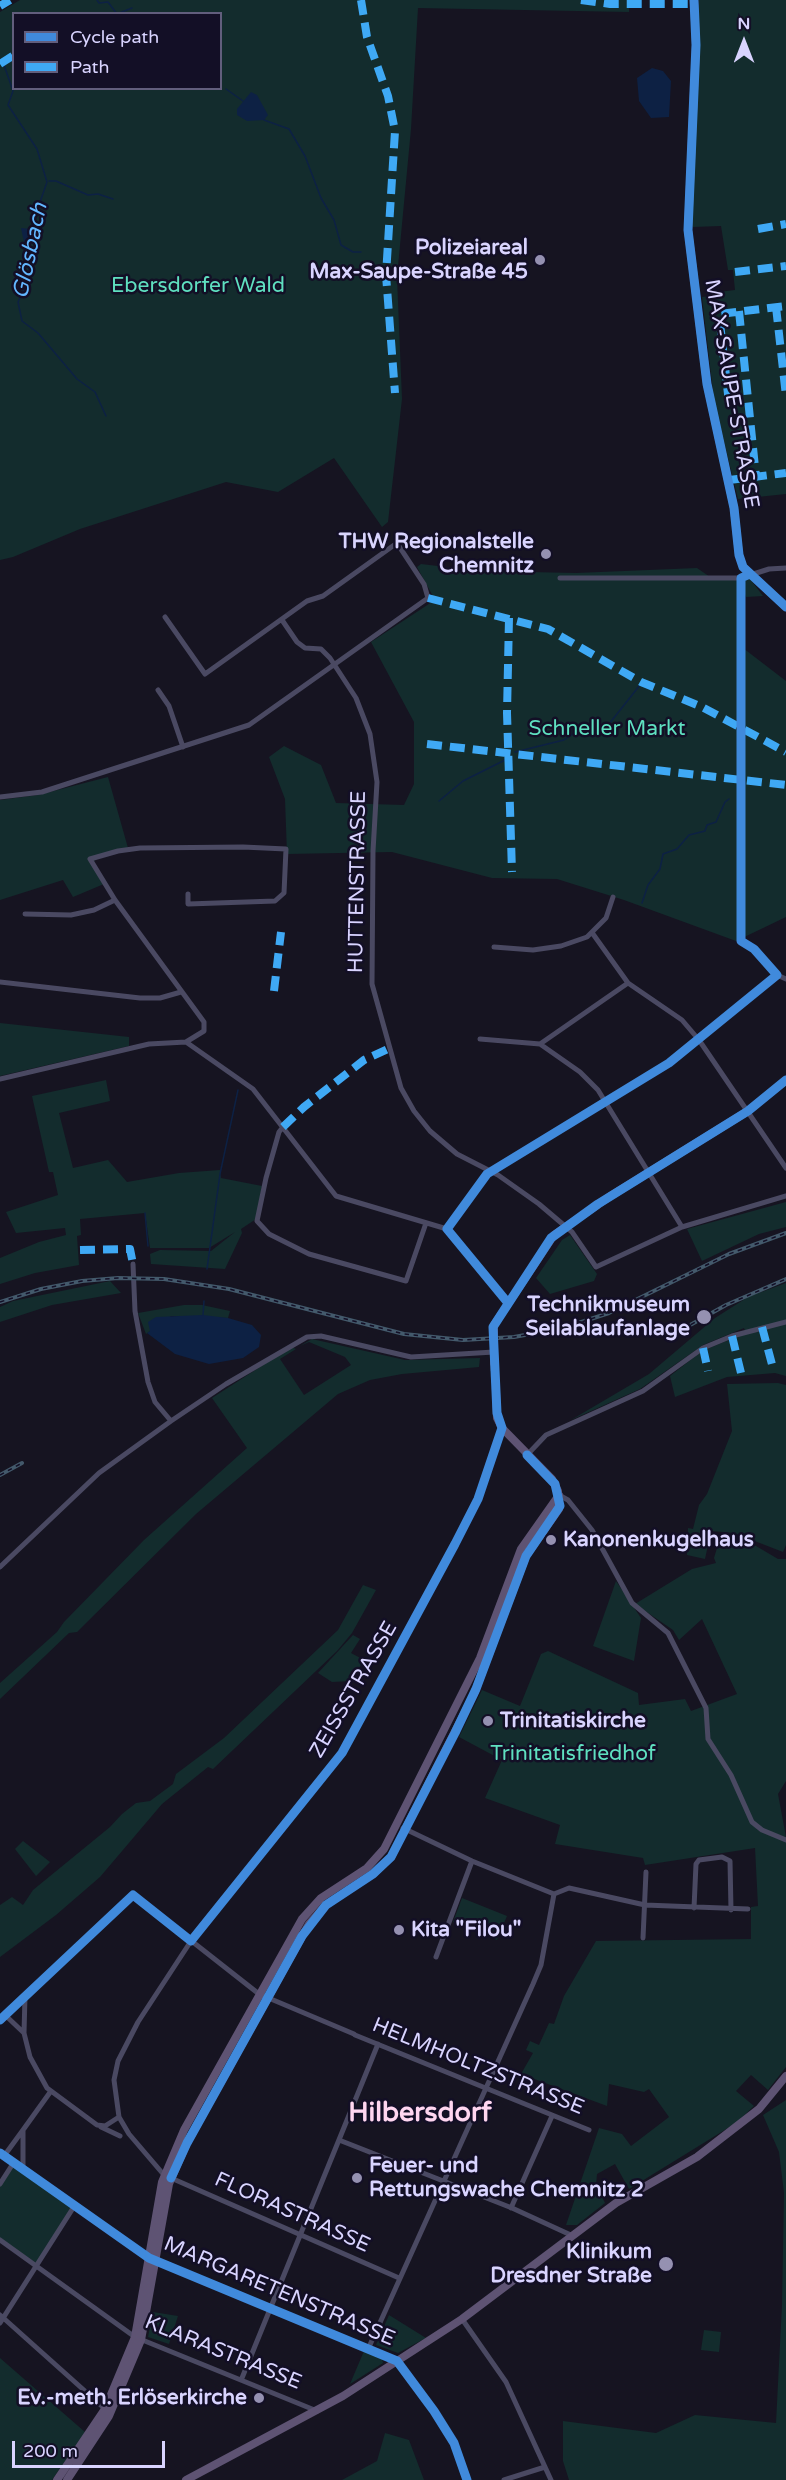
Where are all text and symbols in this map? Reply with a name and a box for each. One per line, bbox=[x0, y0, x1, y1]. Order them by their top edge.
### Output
legend bbox=[12, 12, 222, 90]
north arrow bbox=[714, 12, 774, 72]
text: N bbox=[738, 14, 750, 34]
text: Cycle path bbox=[70, 26, 159, 48]
text: Path bbox=[70, 56, 109, 78]
water label: Glösbach bbox=[8, 201, 54, 301]
place label: Polizeiareal Max-Saupe-Straße 45 bbox=[309, 235, 528, 285]
marker: Polizeiareal Max-Saupe-Straße 45 bbox=[533, 253, 547, 267]
park label: Ebersdorfer Wald bbox=[111, 273, 285, 299]
street label: MAX-SAUPE-STRASSE bbox=[698, 277, 764, 511]
place label: THW Regionalstelle Chemnitz bbox=[339, 529, 534, 579]
marker: THW Regionalstelle Chemnitz bbox=[539, 547, 553, 561]
park label: Schneller Markt bbox=[528, 716, 686, 742]
street label: HUTTENSTRASSE bbox=[344, 791, 372, 973]
place label: Technikmuseum Seilablaufanlage bbox=[525, 1292, 690, 1342]
marker: Technikmuseum Seilablaufanlage bbox=[695, 1308, 713, 1326]
place label: Kanonenkugelhaus bbox=[563, 1527, 754, 1553]
marker: Kanonenkugelhaus bbox=[544, 1533, 558, 1547]
street label: ZEISSSTRASSE bbox=[305, 1617, 403, 1763]
place label: Trinitatiskirche bbox=[500, 1708, 646, 1734]
marker: Trinitatiskirche bbox=[481, 1714, 495, 1728]
park label: Trinitatisfriedhof bbox=[490, 1741, 656, 1767]
place label: Kita "Filou" bbox=[411, 1917, 521, 1943]
marker: Kita "Filou" bbox=[392, 1923, 406, 1937]
street label: HELMHOLTZSTRASSE bbox=[368, 2013, 588, 2121]
district label: Hilbersdorf bbox=[348, 2098, 492, 2130]
place label: Feuer- und Rettungswache Chemnitz 2 bbox=[369, 2153, 644, 2203]
street label: FLORASTRASSE bbox=[210, 2167, 374, 2259]
marker: Feuer- und Rettungswache Chemnitz 2 bbox=[350, 2171, 364, 2185]
street label: MARGARETENSTRASSE bbox=[160, 2232, 398, 2352]
place label: Klinikum Dresdner Straße bbox=[490, 2239, 652, 2289]
marker: Klinikum Dresdner Straße bbox=[657, 2255, 675, 2273]
street label: KLARASTRASSE bbox=[141, 2310, 305, 2396]
place label: Ev.-meth. Erlöserkirche bbox=[17, 2385, 247, 2411]
marker: Ev.-meth. Erlöserkirche bbox=[252, 2391, 266, 2405]
scale bar bbox=[15, 2429, 168, 2467]
text: 200 m bbox=[23, 2440, 78, 2462]

